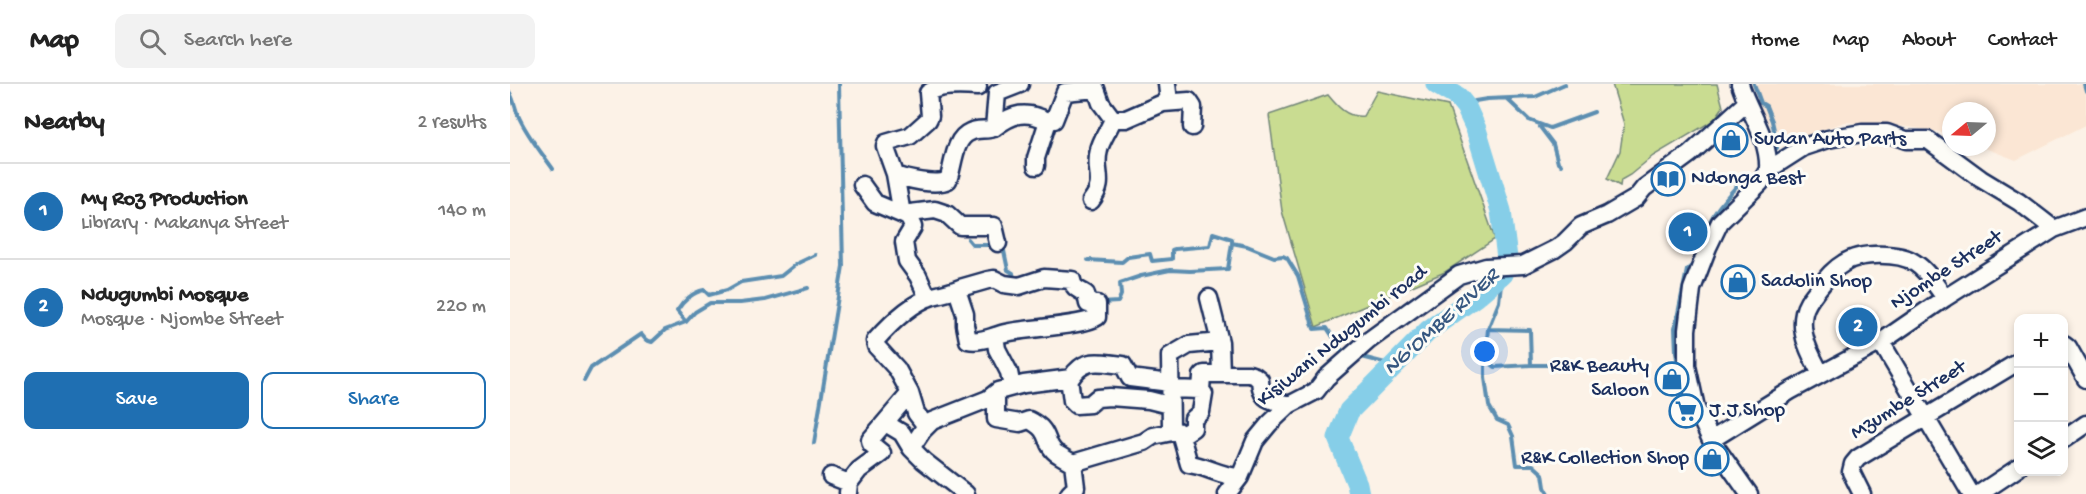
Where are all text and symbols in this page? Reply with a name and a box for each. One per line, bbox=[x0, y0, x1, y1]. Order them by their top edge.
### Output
search box bbox=[115, 14, 535, 68]
text: Map bbox=[30, 25, 79, 58]
icon: search bbox=[136, 25, 169, 58]
text: Search here bbox=[184, 28, 292, 54]
text: Home bbox=[1751, 29, 1799, 54]
text: Map bbox=[1832, 29, 1869, 54]
text: About bbox=[1902, 29, 1955, 54]
text: Contact bbox=[1988, 29, 2056, 54]
north arrow bbox=[1942, 102, 1996, 156]
text: Nearby bbox=[24, 108, 105, 139]
text: 2 results bbox=[417, 112, 486, 135]
shop icon: Sudan Auto Parts bbox=[1713, 122, 1749, 158]
place label: Sudan Auto Parts bbox=[1754, 128, 1907, 153]
library icon: Ndonga Best bbox=[1650, 161, 1686, 197]
place label: Ndonga Best bbox=[1691, 167, 1807, 192]
text: My Roz Production bbox=[81, 187, 248, 213]
text: 1 bbox=[39, 200, 48, 223]
text: 140 m bbox=[438, 200, 486, 223]
pin: 1 bbox=[1668, 210, 1708, 254]
text: Library · Makanya Street bbox=[81, 213, 288, 236]
street label: Njombe Street bbox=[1886, 224, 2010, 316]
street label: Kisiwani Ndugumbi road bbox=[1253, 260, 1434, 413]
water label: NG'OMBE RIVER bbox=[1379, 263, 1507, 382]
shop icon: Sadolin Shop bbox=[1720, 264, 1756, 300]
place label: Sadolin Shop bbox=[1761, 270, 1873, 295]
text: Ndugumbi Mosque bbox=[81, 283, 248, 309]
text: 2 bbox=[39, 296, 48, 319]
text: 220 m bbox=[436, 296, 486, 319]
pin: 2 bbox=[1838, 304, 1878, 350]
text: Mosque · Njombe Street bbox=[81, 309, 282, 332]
map controls bbox=[2014, 314, 2068, 476]
button: + bbox=[2014, 314, 2068, 368]
your location bbox=[1470, 337, 1499, 366]
street label: Mzumbe Street bbox=[1847, 354, 1973, 446]
place label: R&K Beauty Saloon bbox=[1550, 355, 1649, 404]
shop icon: R&K Beauty Saloon bbox=[1654, 361, 1690, 397]
button: − bbox=[2014, 368, 2068, 422]
button: Save bbox=[24, 372, 249, 429]
button: Share bbox=[261, 372, 486, 429]
supermarket icon: J.J Shop bbox=[1668, 393, 1704, 429]
place label: J.J Shop bbox=[1709, 399, 1786, 424]
button: layers bbox=[2014, 422, 2068, 476]
shop icon: R&K Collection Shop bbox=[1694, 441, 1730, 477]
place label: R&K Collection Shop bbox=[1521, 447, 1690, 472]

